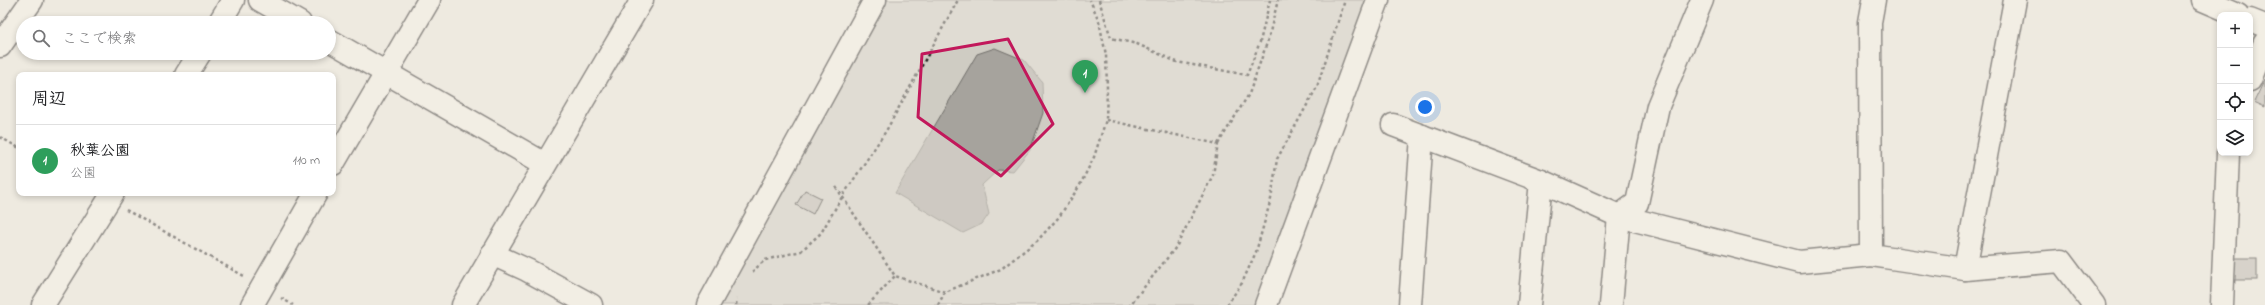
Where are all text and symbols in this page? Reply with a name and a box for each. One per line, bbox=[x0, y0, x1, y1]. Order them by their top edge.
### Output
map controls bbox=[2217, 12, 2253, 156]
button: + bbox=[2217, 12, 2253, 48]
search box bbox=[16, 16, 336, 60]
icon: search bbox=[30, 27, 52, 49]
text: ここで検索 bbox=[62, 28, 137, 50]
button: − bbox=[2217, 48, 2253, 84]
pin: 1 bbox=[1072, 60, 1098, 93]
button: locate bbox=[2217, 84, 2253, 120]
text: 周辺 bbox=[32, 87, 66, 112]
your location bbox=[1415, 97, 1435, 117]
button: layers bbox=[2217, 120, 2253, 156]
text: 秋葉公園 bbox=[70, 140, 130, 162]
text: 1 bbox=[43, 151, 47, 170]
text: 110 m bbox=[293, 151, 320, 170]
text: 公園 bbox=[70, 164, 96, 183]

